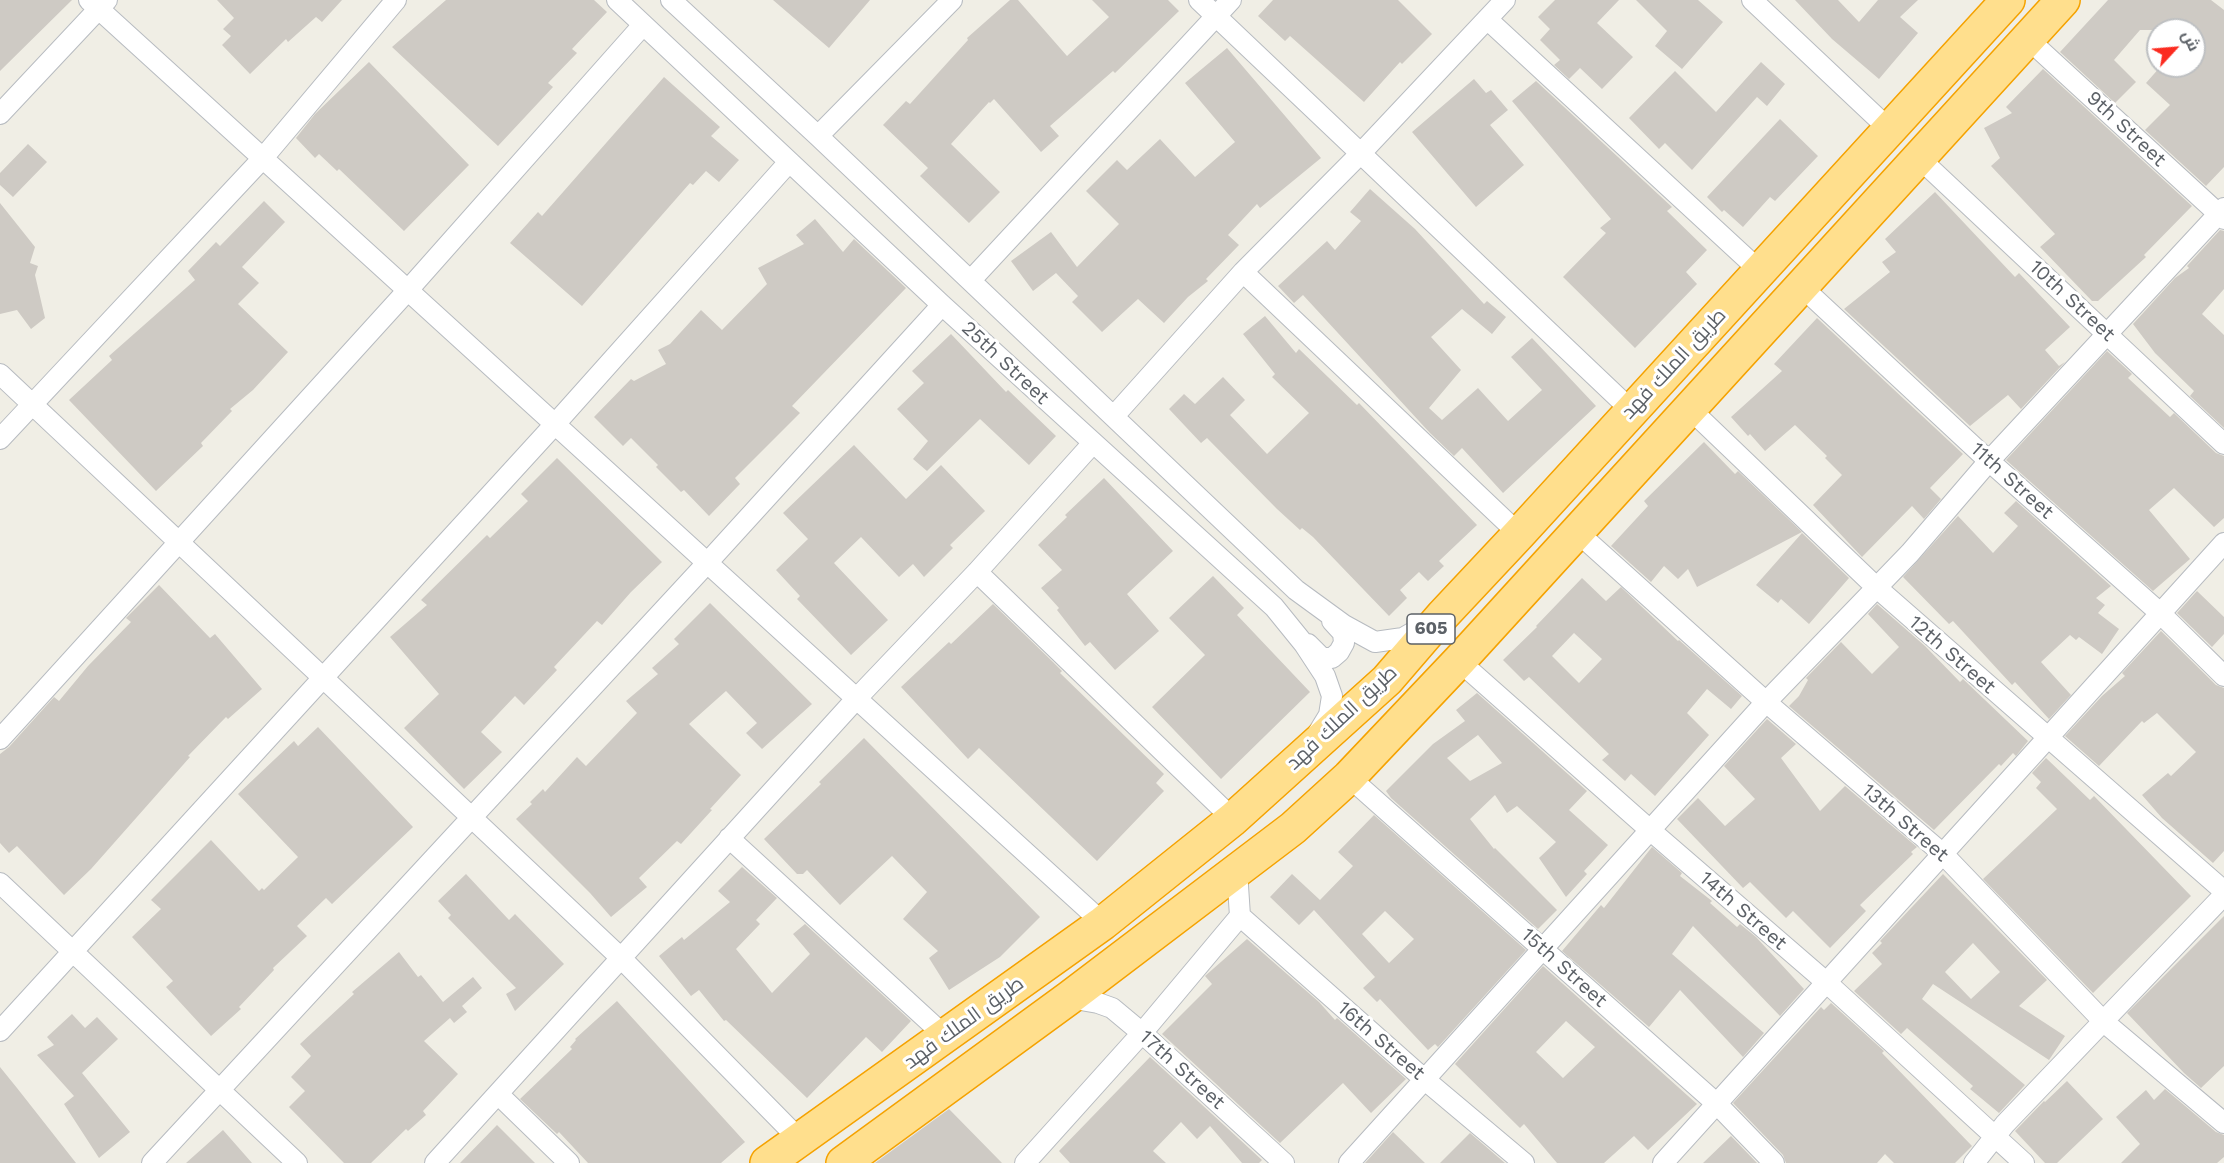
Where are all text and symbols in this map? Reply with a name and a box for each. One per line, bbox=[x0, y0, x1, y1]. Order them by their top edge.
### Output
north arrow bbox=[2146, 18, 2206, 78]
text: ش bbox=[2178, 27, 2204, 54]
street label: 9th Street bbox=[2081, 86, 2171, 172]
street label: 10th Street bbox=[2024, 255, 2120, 347]
street label: طريق الملك فهد bbox=[1617, 304, 1731, 424]
street label: 25th Street bbox=[956, 316, 1054, 410]
street label: 11th Street bbox=[1966, 437, 2058, 525]
street label: 12th Street bbox=[1904, 611, 2000, 699]
road number: 605 bbox=[1407, 614, 1455, 644]
street label: طريق الملك فهد bbox=[1282, 661, 1402, 775]
street label: 13th Street bbox=[1857, 779, 1953, 867]
street label: 14th Street bbox=[1694, 867, 1792, 955]
street label: 15th Street bbox=[1516, 923, 1612, 1013]
street label: طريق الملك فهد bbox=[899, 971, 1029, 1075]
street label: 16th Street bbox=[1332, 997, 1430, 1085]
street label: 17th Street bbox=[1134, 1025, 1230, 1115]

